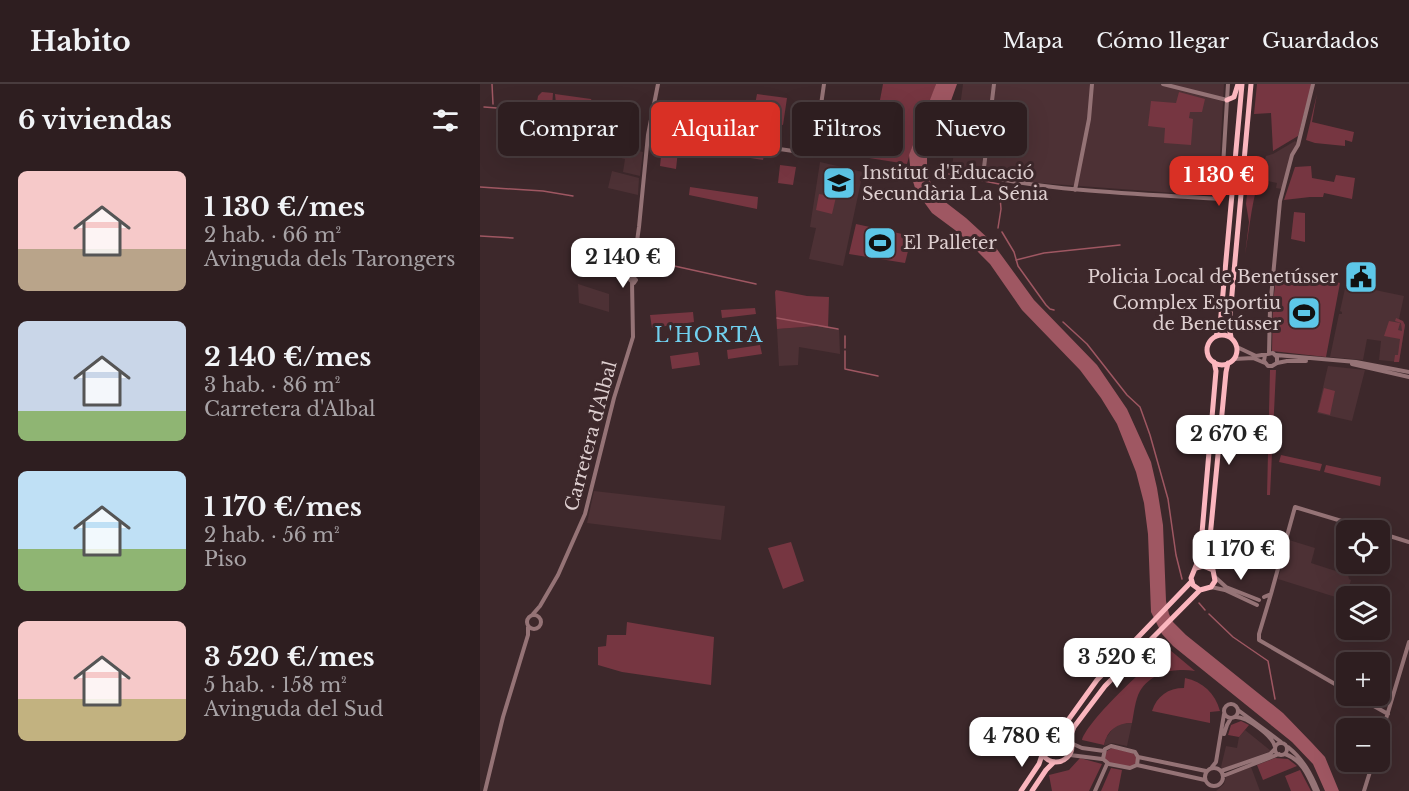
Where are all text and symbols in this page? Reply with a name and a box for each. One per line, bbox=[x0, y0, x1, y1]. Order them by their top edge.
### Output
text: Habito bbox=[30, 24, 131, 59]
text: Mapa bbox=[1003, 28, 1063, 54]
text: Cómo llegar bbox=[1096, 28, 1229, 54]
text: Guardados bbox=[1262, 28, 1379, 54]
chip: Comprar bbox=[498, 102, 639, 156]
chip: Alquilar bbox=[651, 102, 780, 156]
chip: Filtros bbox=[792, 102, 903, 156]
chip: Nuevo bbox=[915, 102, 1027, 156]
text: 6 viviendas bbox=[18, 104, 172, 136]
icon: filters bbox=[429, 104, 462, 137]
pin: 1 130 € bbox=[1164, 156, 1274, 207]
place label: Institut d'Educació Secundària La Sénia bbox=[862, 162, 1048, 205]
text: 1 130 € bbox=[1183, 163, 1255, 187]
school or university icon: Institut d'Educació Secundària La Sénia bbox=[821, 165, 857, 201]
text: 1 130 €/mes bbox=[204, 191, 365, 223]
icon: home bbox=[66, 195, 138, 267]
text: 2 hab. · 66 m² bbox=[204, 223, 341, 247]
sports icon: El Palleter bbox=[862, 225, 898, 261]
place label: El Palleter bbox=[903, 232, 997, 254]
pin: 2 140 € bbox=[568, 238, 678, 289]
text: 2 140 € bbox=[585, 245, 661, 269]
text: Avinguda dels Tarongers bbox=[204, 247, 455, 271]
public building icon: Policia Local de Benetússer bbox=[1343, 259, 1379, 295]
place label: Policia Local de Benetússer bbox=[1088, 266, 1338, 288]
place label: Complex Esportiu de Benetússer bbox=[1112, 292, 1281, 335]
sports icon: Complex Esportiu de Benetússer bbox=[1286, 295, 1322, 331]
district label: L'HORTA bbox=[654, 323, 764, 347]
text: 2 140 €/mes bbox=[204, 341, 371, 373]
icon: home bbox=[66, 345, 138, 417]
street label: Carretera d'Albal bbox=[560, 358, 622, 513]
text: 3 hab. · 86 m² bbox=[204, 373, 340, 397]
text: Carretera d'Albal bbox=[204, 397, 376, 421]
pin: 2 670 € bbox=[1174, 415, 1284, 466]
text: 2 670 € bbox=[1190, 422, 1268, 446]
text: 1 170 €/mes bbox=[204, 491, 362, 523]
icon: home bbox=[66, 495, 138, 567]
map controls bbox=[1336, 520, 1390, 772]
button: locate bbox=[1336, 520, 1390, 574]
text: 2 hab. · 56 m² bbox=[204, 523, 340, 547]
pin: 1 170 € bbox=[1186, 530, 1296, 581]
text: 1 170 € bbox=[1207, 537, 1275, 561]
text: Piso bbox=[204, 547, 247, 571]
button: layers bbox=[1336, 586, 1390, 640]
pin: 3 520 € bbox=[1062, 638, 1172, 689]
text: 3 520 €/mes bbox=[204, 641, 375, 673]
icon: home bbox=[66, 645, 138, 717]
text: 3 520 € bbox=[1078, 645, 1156, 669]
button: + bbox=[1336, 652, 1390, 706]
text: 5 hab. · 158 m² bbox=[204, 673, 347, 697]
text: Avinguda del Sud bbox=[204, 697, 384, 721]
pin: 4 780 € bbox=[967, 717, 1077, 768]
button: − bbox=[1336, 718, 1390, 772]
text: 4 780 € bbox=[983, 724, 1061, 748]

